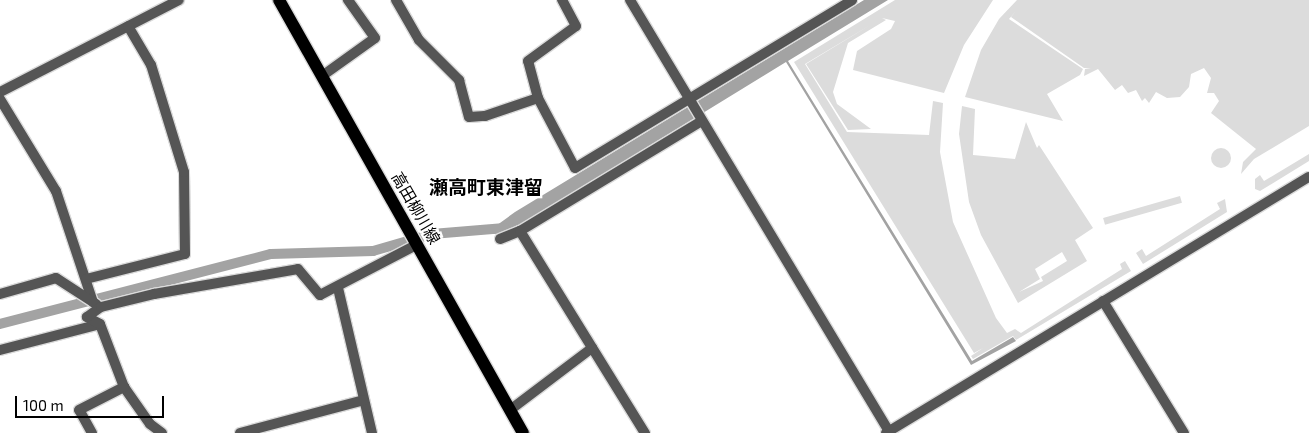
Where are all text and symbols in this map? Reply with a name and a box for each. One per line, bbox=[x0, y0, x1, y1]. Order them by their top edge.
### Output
street label: 高田柳川線 bbox=[388, 169, 444, 247]
district label: 瀬高町東津留 bbox=[429, 176, 543, 198]
scale bar bbox=[18, 386, 166, 418]
text: 100 m bbox=[23, 396, 64, 414]

